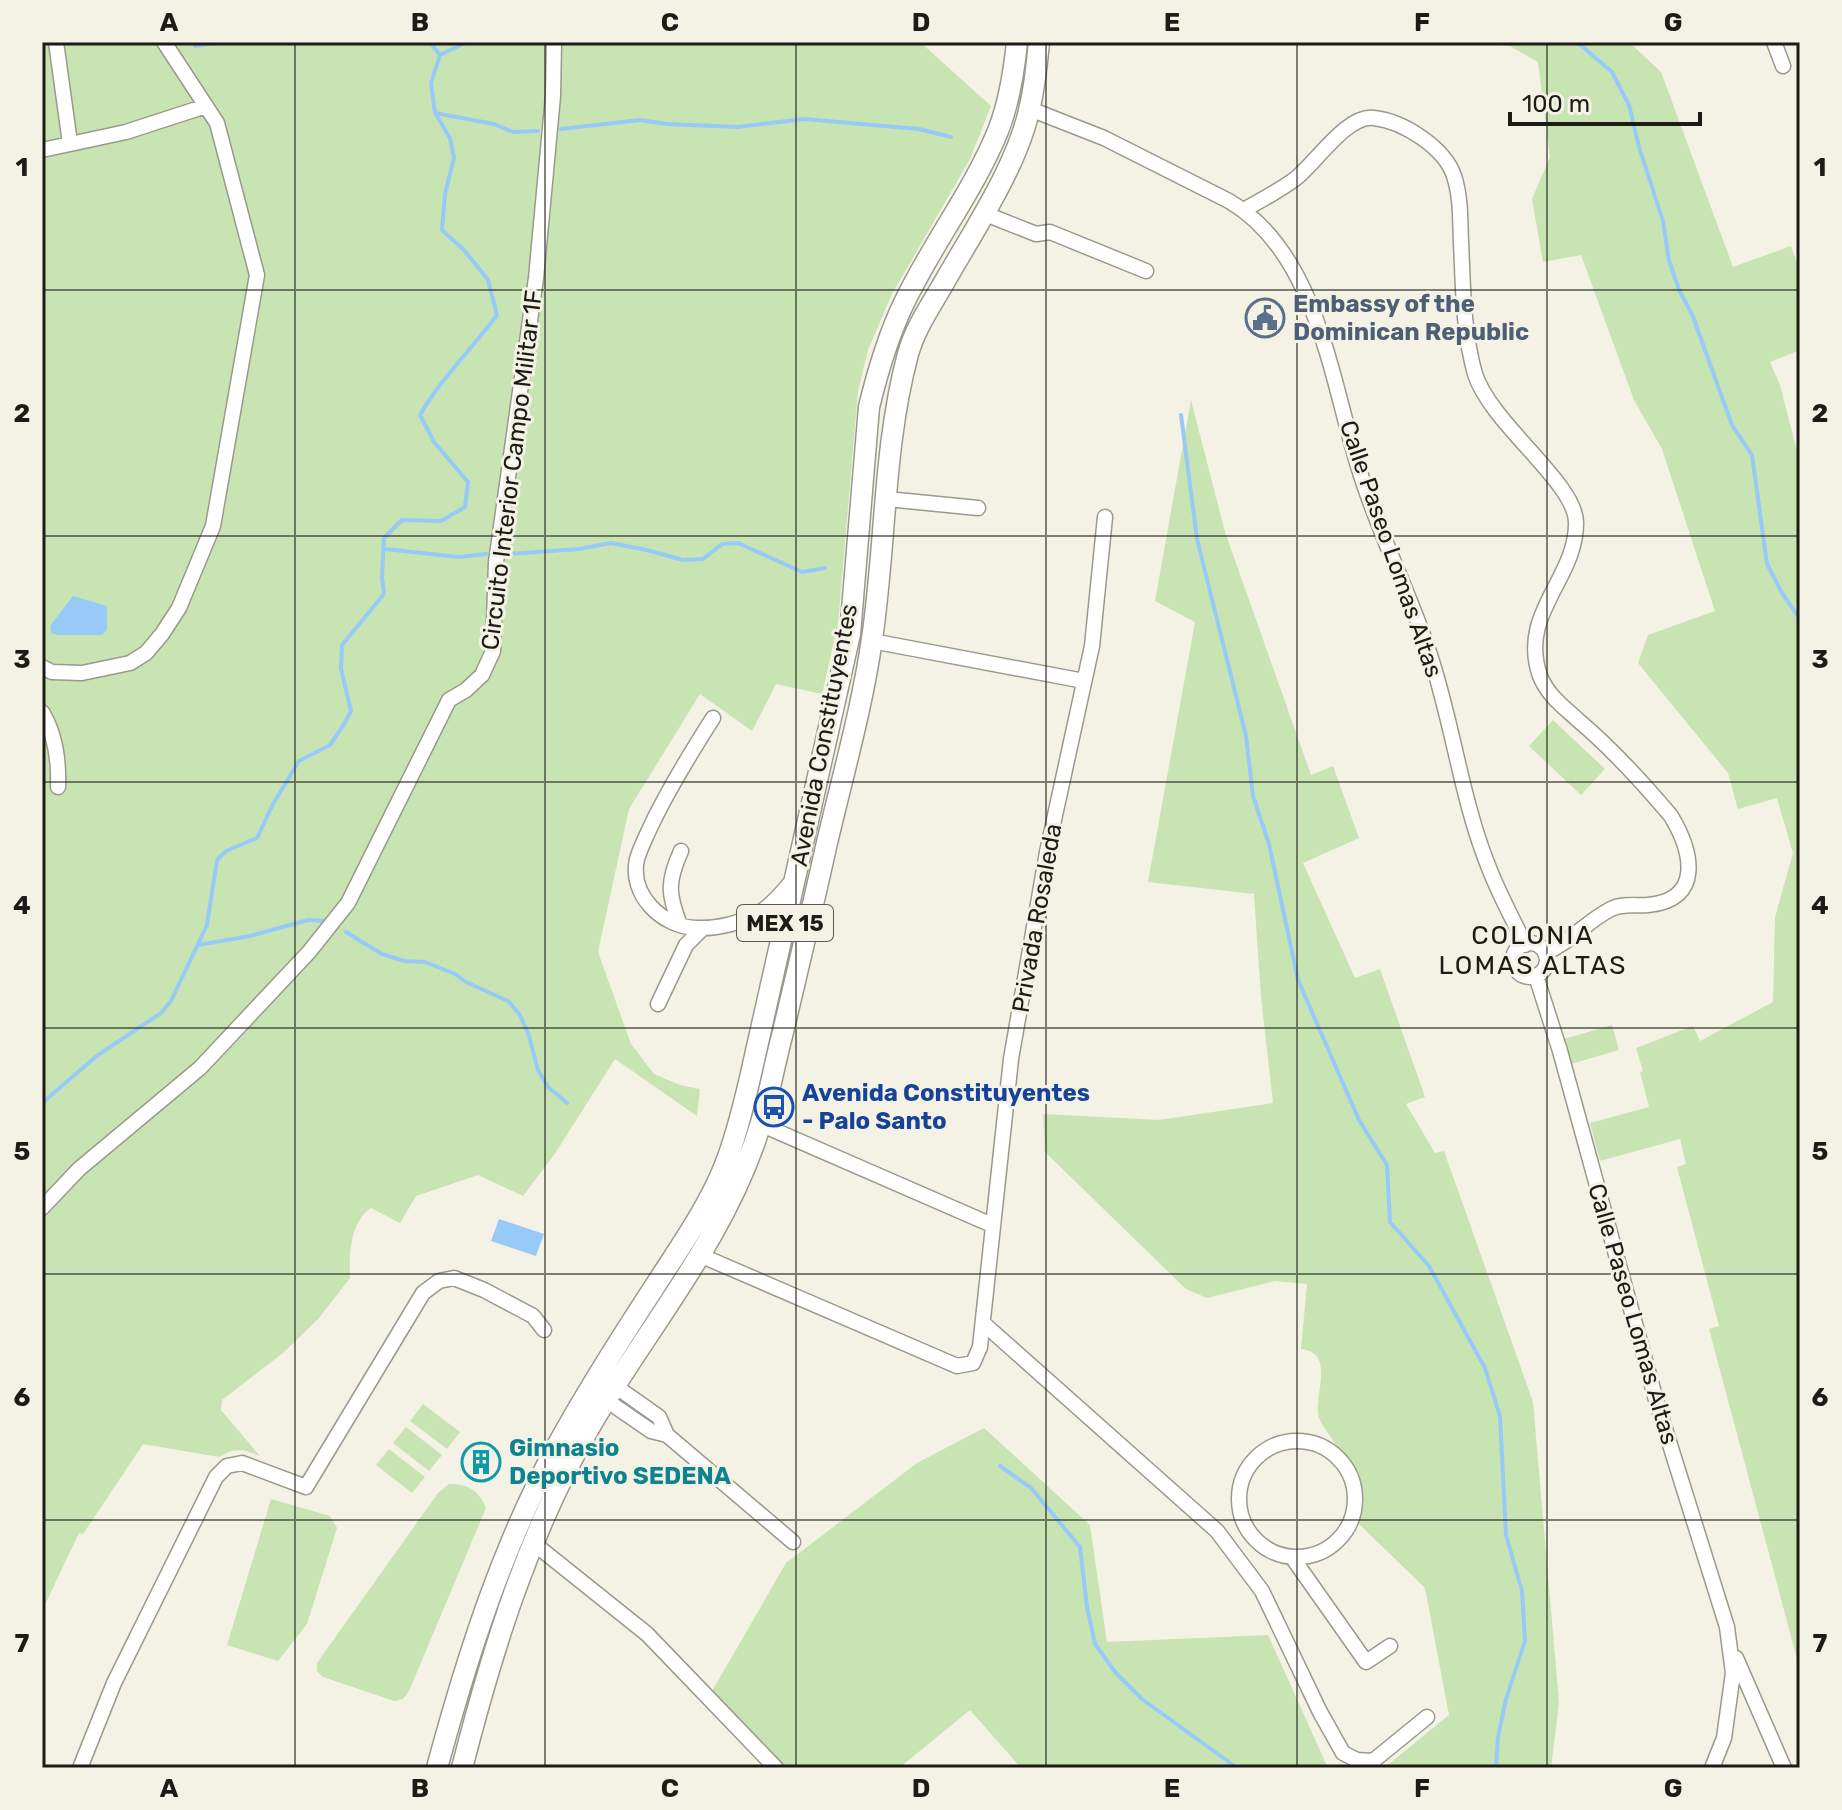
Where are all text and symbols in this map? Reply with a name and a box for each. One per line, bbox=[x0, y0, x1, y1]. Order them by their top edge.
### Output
text: A bbox=[160, 7, 179, 38]
text: B bbox=[411, 7, 429, 38]
text: C bbox=[661, 7, 679, 38]
text: D bbox=[912, 7, 930, 38]
text: E bbox=[1164, 7, 1180, 38]
text: F bbox=[1414, 7, 1430, 38]
text: G bbox=[1664, 7, 1682, 38]
scale bar bbox=[1510, 76, 1700, 126]
text: 100 m bbox=[1522, 90, 1590, 118]
text: 1 bbox=[16, 152, 28, 183]
text: 1 bbox=[1814, 152, 1826, 183]
street label: Circuito Interior Campo Militar 1F bbox=[476, 288, 548, 652]
place label: Embassy of the Dominican Republic bbox=[1293, 290, 1529, 346]
public building icon: Embassy of the Dominican Republic bbox=[1244, 297, 1286, 339]
text: 2 bbox=[14, 398, 30, 429]
text: 2 bbox=[1812, 398, 1828, 429]
street label: Calle Paseo Lomas Altas bbox=[1334, 417, 1448, 681]
street label: Avenida Constituyentes bbox=[785, 601, 863, 869]
text: 3 bbox=[13, 644, 31, 675]
text: 3 bbox=[1811, 644, 1829, 675]
street label: Privada Rosaleda bbox=[1007, 821, 1067, 1015]
text: 4 bbox=[13, 890, 31, 921]
text: 4 bbox=[1811, 890, 1829, 921]
road number: MEX 15 bbox=[737, 905, 833, 941]
district label: COLONIA LOMAS ALTAS bbox=[1438, 920, 1628, 981]
place label: Avenida Constituyentes - Palo Santo bbox=[802, 1079, 1090, 1135]
bus stop icon: Avenida Constituyentes - Palo Santo bbox=[753, 1086, 795, 1128]
text: 5 bbox=[14, 1136, 30, 1167]
text: 5 bbox=[1812, 1136, 1828, 1167]
street label: Calle Paseo Lomas Altas bbox=[1582, 1180, 1684, 1448]
text: 6 bbox=[14, 1382, 31, 1413]
text: 6 bbox=[1812, 1382, 1829, 1413]
place label: Gimnasio Deportivo SEDENA bbox=[509, 1434, 731, 1490]
building icon: Gimnasio Deportivo SEDENA bbox=[460, 1441, 502, 1483]
text: 7 bbox=[15, 1628, 30, 1659]
text: 7 bbox=[1813, 1628, 1828, 1659]
text: A bbox=[160, 1773, 179, 1804]
text: B bbox=[411, 1773, 429, 1804]
text: C bbox=[661, 1773, 679, 1804]
text: D bbox=[912, 1773, 930, 1804]
text: E bbox=[1164, 1773, 1180, 1804]
text: F bbox=[1414, 1773, 1430, 1804]
text: G bbox=[1664, 1773, 1682, 1804]

